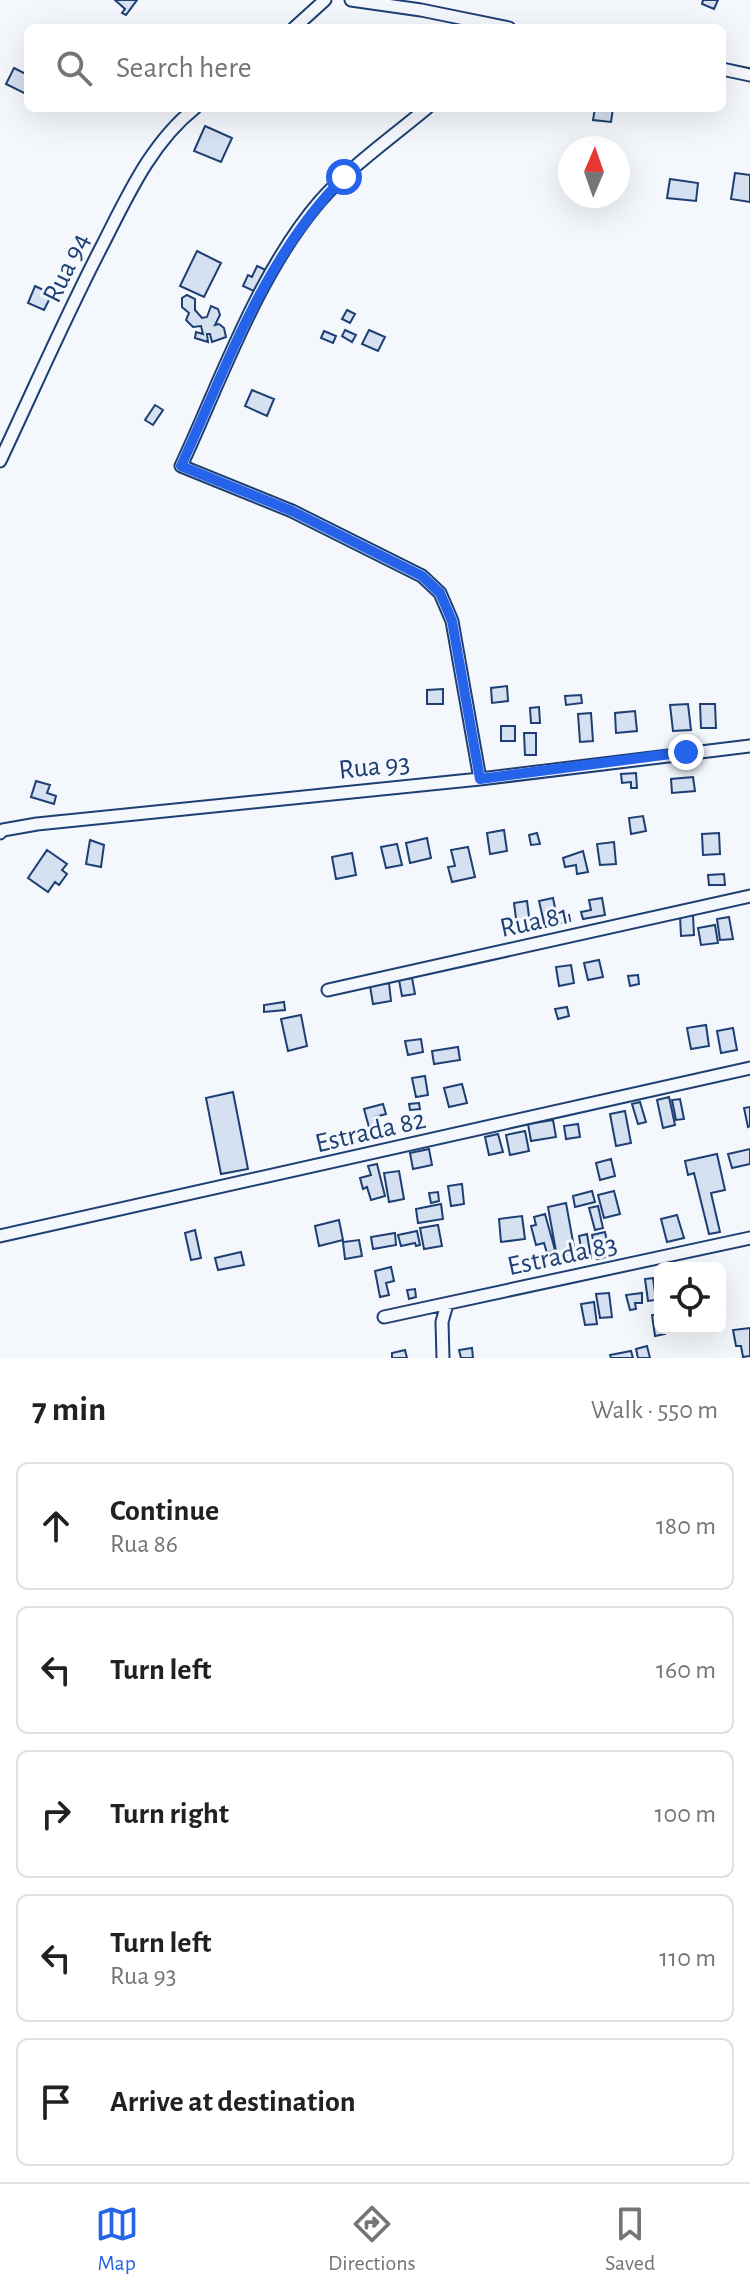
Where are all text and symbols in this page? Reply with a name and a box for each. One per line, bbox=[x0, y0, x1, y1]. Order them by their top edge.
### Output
search box bbox=[24, 24, 726, 112]
icon: search bbox=[52, 46, 96, 90]
text: Search here bbox=[116, 53, 252, 83]
north arrow bbox=[558, 136, 630, 208]
route start bbox=[326, 159, 362, 195]
street label: Rua 94 bbox=[38, 229, 95, 307]
route end bbox=[668, 734, 704, 770]
street label: Rua 93 bbox=[337, 749, 411, 785]
street label: Rua 81 bbox=[497, 901, 571, 943]
street label: Estrada 82 bbox=[312, 1106, 428, 1158]
street label: Estrada 83 bbox=[505, 1231, 620, 1281]
map controls bbox=[654, 1262, 726, 1334]
button: locate bbox=[654, 1262, 726, 1334]
text: 7 min bbox=[32, 1393, 106, 1427]
text: Walk · 550 m bbox=[591, 1397, 718, 1423]
text: Continue bbox=[110, 1496, 219, 1526]
icon: ahead bbox=[34, 1504, 78, 1548]
text: 180 m bbox=[656, 1513, 716, 1539]
text: Rua 86 bbox=[110, 1531, 178, 1557]
icon: left bbox=[34, 1648, 78, 1692]
text: Turn left bbox=[110, 1655, 211, 1685]
text: 160 m bbox=[656, 1657, 716, 1683]
icon: right bbox=[34, 1792, 78, 1836]
text: Turn right bbox=[110, 1799, 229, 1829]
text: 100 m bbox=[655, 1801, 716, 1827]
text: Turn left bbox=[110, 1928, 211, 1958]
icon: left bbox=[34, 1936, 78, 1980]
text: 110 m bbox=[659, 1945, 716, 1971]
text: Rua 93 bbox=[110, 1963, 176, 1989]
icon: arrive bbox=[34, 2080, 78, 2124]
text: Arrive at destination bbox=[110, 2087, 356, 2117]
tab: Map bbox=[95, 2202, 139, 2276]
tab: Directions bbox=[328, 2202, 416, 2276]
tab: Saved bbox=[605, 2202, 655, 2276]

